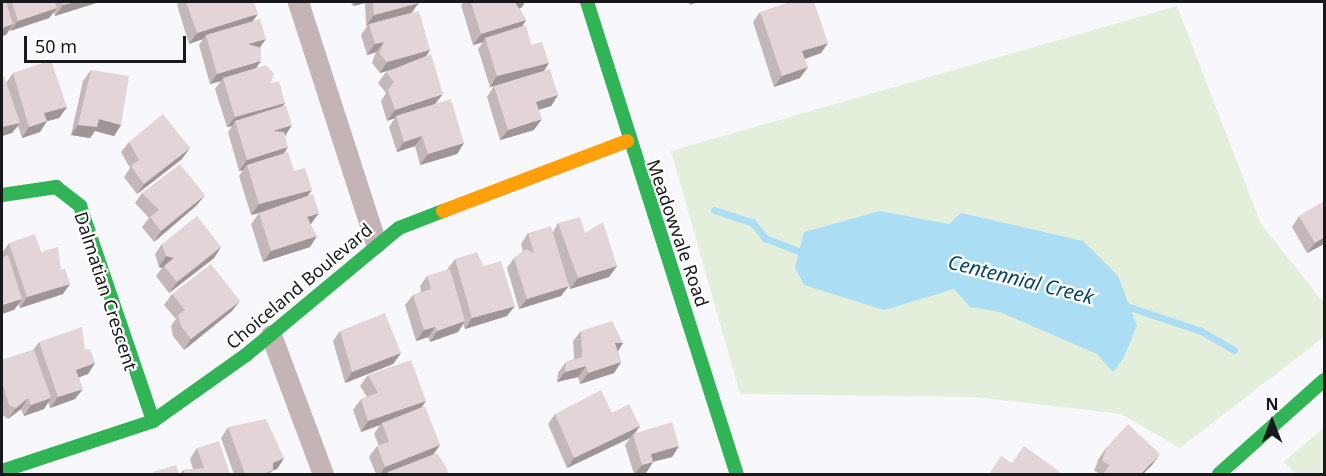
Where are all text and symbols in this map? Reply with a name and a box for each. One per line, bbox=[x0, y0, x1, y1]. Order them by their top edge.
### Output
scale bar bbox=[27, 24, 189, 62]
text: 50 m bbox=[35, 34, 77, 58]
street label: Meadowvale Road bbox=[643, 157, 713, 309]
street label: Dalmatian Crescent bbox=[70, 209, 142, 373]
street label: Choiceland Boulevard bbox=[222, 219, 376, 353]
water label: Centennial Creek bbox=[946, 249, 1096, 309]
north arrow bbox=[1242, 392, 1302, 452]
text: N bbox=[1265, 393, 1279, 415]

